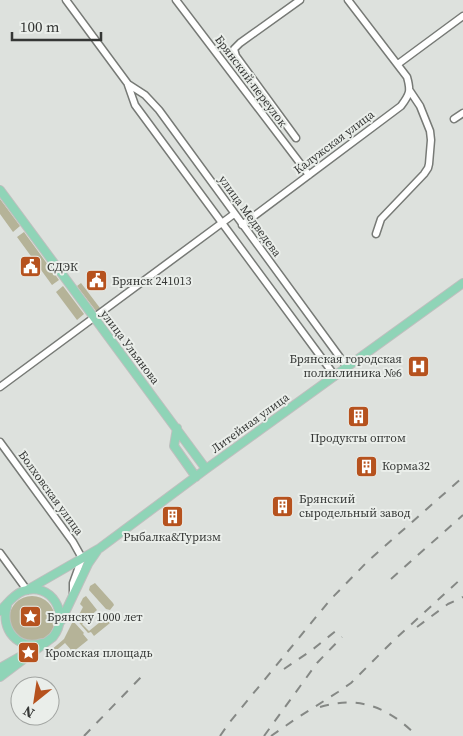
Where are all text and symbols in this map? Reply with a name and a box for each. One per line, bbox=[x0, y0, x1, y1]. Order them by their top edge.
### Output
scale bar bbox=[12, 10, 101, 42]
text: 100 m bbox=[20, 16, 60, 37]
street label: Брянский переулок bbox=[211, 32, 291, 130]
street label: Калужская улица bbox=[290, 106, 378, 178]
street label: улица Медведева bbox=[215, 172, 286, 261]
public building icon: СДЭК bbox=[19, 255, 43, 279]
place label: СДЭК bbox=[47, 259, 78, 275]
public building icon: Брянск 241013 bbox=[84, 269, 108, 293]
place label: Брянск 241013 bbox=[112, 273, 191, 289]
street label: улица Ульянова bbox=[97, 307, 164, 388]
place label: Брянская городская поликлиника №6 bbox=[289, 351, 402, 381]
hospital icon: Брянская городская поликлиника №6 bbox=[406, 354, 430, 378]
street label: Литейная улица bbox=[208, 389, 293, 457]
building icon: Продукты оптом bbox=[346, 405, 370, 429]
place label: Продукты оптом bbox=[310, 430, 406, 446]
street label: Болховская улица bbox=[15, 447, 88, 539]
building icon: Корма32 bbox=[354, 454, 378, 478]
place label: Корма32 bbox=[382, 458, 430, 474]
place label: Брянский сыродельный завод bbox=[299, 491, 411, 521]
building icon: Брянский сыродельный завод bbox=[271, 494, 295, 518]
building icon: Рыбалка&Туризм bbox=[160, 504, 184, 528]
place label: Рыбалка&Туризм bbox=[123, 529, 221, 545]
place icon: Брянску 1000 лет bbox=[19, 605, 43, 629]
place label: Брянску 1000 лет bbox=[47, 609, 143, 625]
place icon: Кромская площадь bbox=[17, 641, 41, 665]
place label: Кромская площадь bbox=[45, 645, 153, 661]
north arrow bbox=[10, 676, 60, 726]
text: N bbox=[19, 701, 38, 723]

